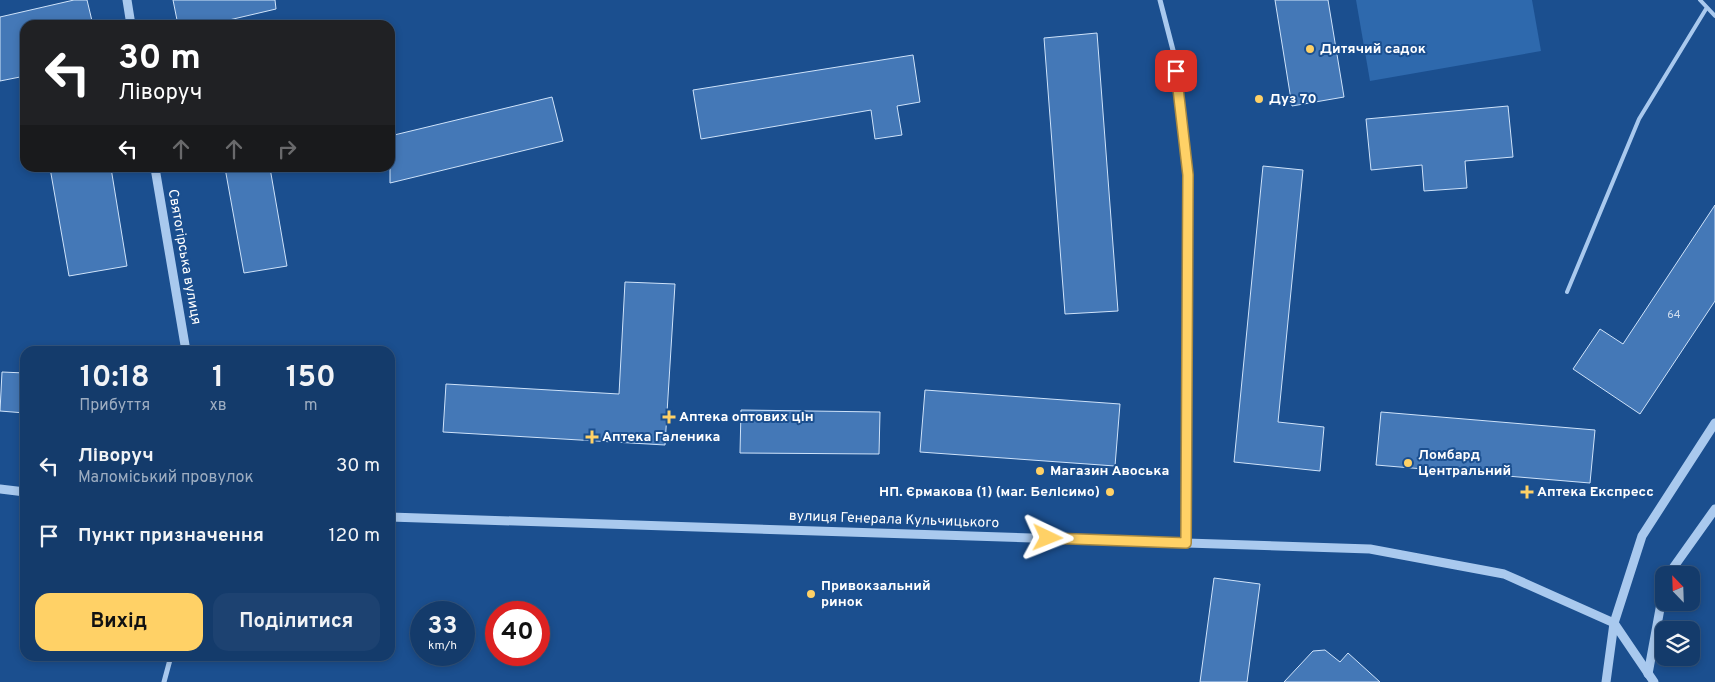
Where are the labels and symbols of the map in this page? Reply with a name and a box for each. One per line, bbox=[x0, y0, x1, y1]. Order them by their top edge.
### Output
place label: Дитячий садок bbox=[1320, 41, 1426, 58]
marker: Дитячий садок bbox=[1304, 43, 1316, 55]
pin bbox=[1155, 50, 1197, 92]
place label: Дуз 70 bbox=[1269, 91, 1317, 108]
marker: Дуз 70 bbox=[1253, 93, 1265, 105]
street label: Святогірська вулиця bbox=[164, 188, 204, 326]
house number: 64 bbox=[1667, 308, 1681, 322]
place label: Аптека оптових цін bbox=[679, 409, 814, 426]
marker: Аптека оптових цін bbox=[663, 411, 675, 423]
place label: Аптека Галеника bbox=[602, 429, 720, 446]
marker: Аптека Галеника bbox=[586, 431, 598, 443]
place label: Ломбард Центральний bbox=[1418, 447, 1511, 480]
marker: Ломбард Центральний bbox=[1402, 457, 1414, 469]
place label: Магазин Авоська bbox=[1050, 463, 1169, 480]
marker: Магазин Авоська bbox=[1034, 465, 1046, 477]
place label: НП. Єрмакова (1) (маг. Белісимо) bbox=[879, 484, 1100, 501]
place label: Аптека Експресс bbox=[1537, 484, 1654, 501]
marker: НП. Єрмакова (1) (маг. Белісимо) bbox=[1104, 486, 1116, 498]
marker: Аптека Експресс bbox=[1521, 486, 1533, 498]
street label: вулиця Генерала Кульчицького bbox=[789, 508, 1000, 532]
position arrow bbox=[1021, 511, 1073, 563]
north arrow bbox=[1655, 566, 1700, 611]
place label: Привокзальний ринок bbox=[821, 578, 931, 611]
marker: Привокзальний ринок bbox=[805, 588, 817, 600]
speed limit sign: 40 bbox=[485, 601, 550, 666]

